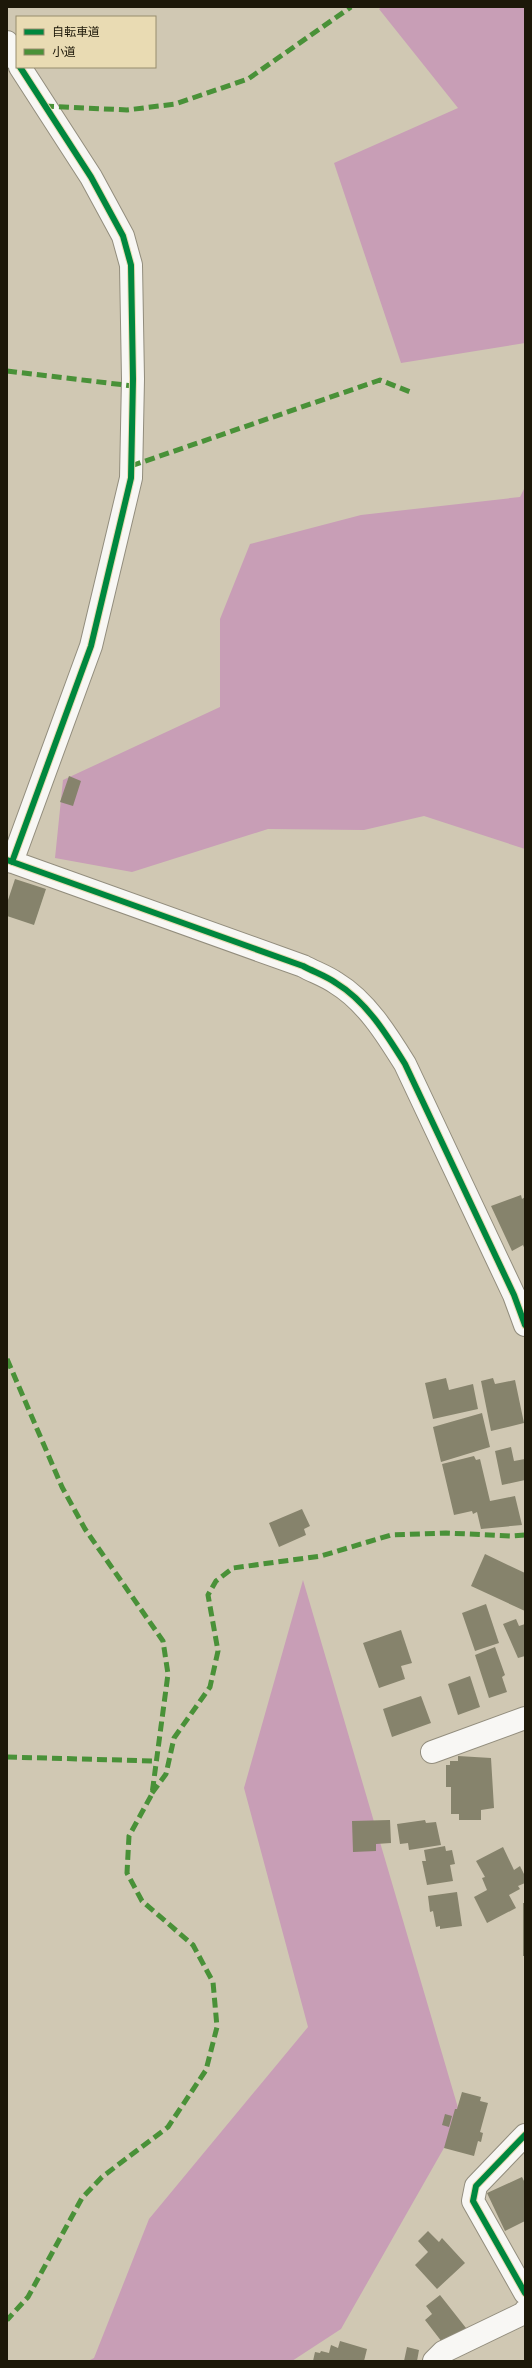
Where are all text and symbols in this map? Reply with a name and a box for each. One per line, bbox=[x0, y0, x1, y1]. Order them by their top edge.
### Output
legend bbox=[16, 16, 156, 68]
text: 自転車道 bbox=[52, 24, 100, 38]
text: 小道 bbox=[52, 44, 76, 58]

